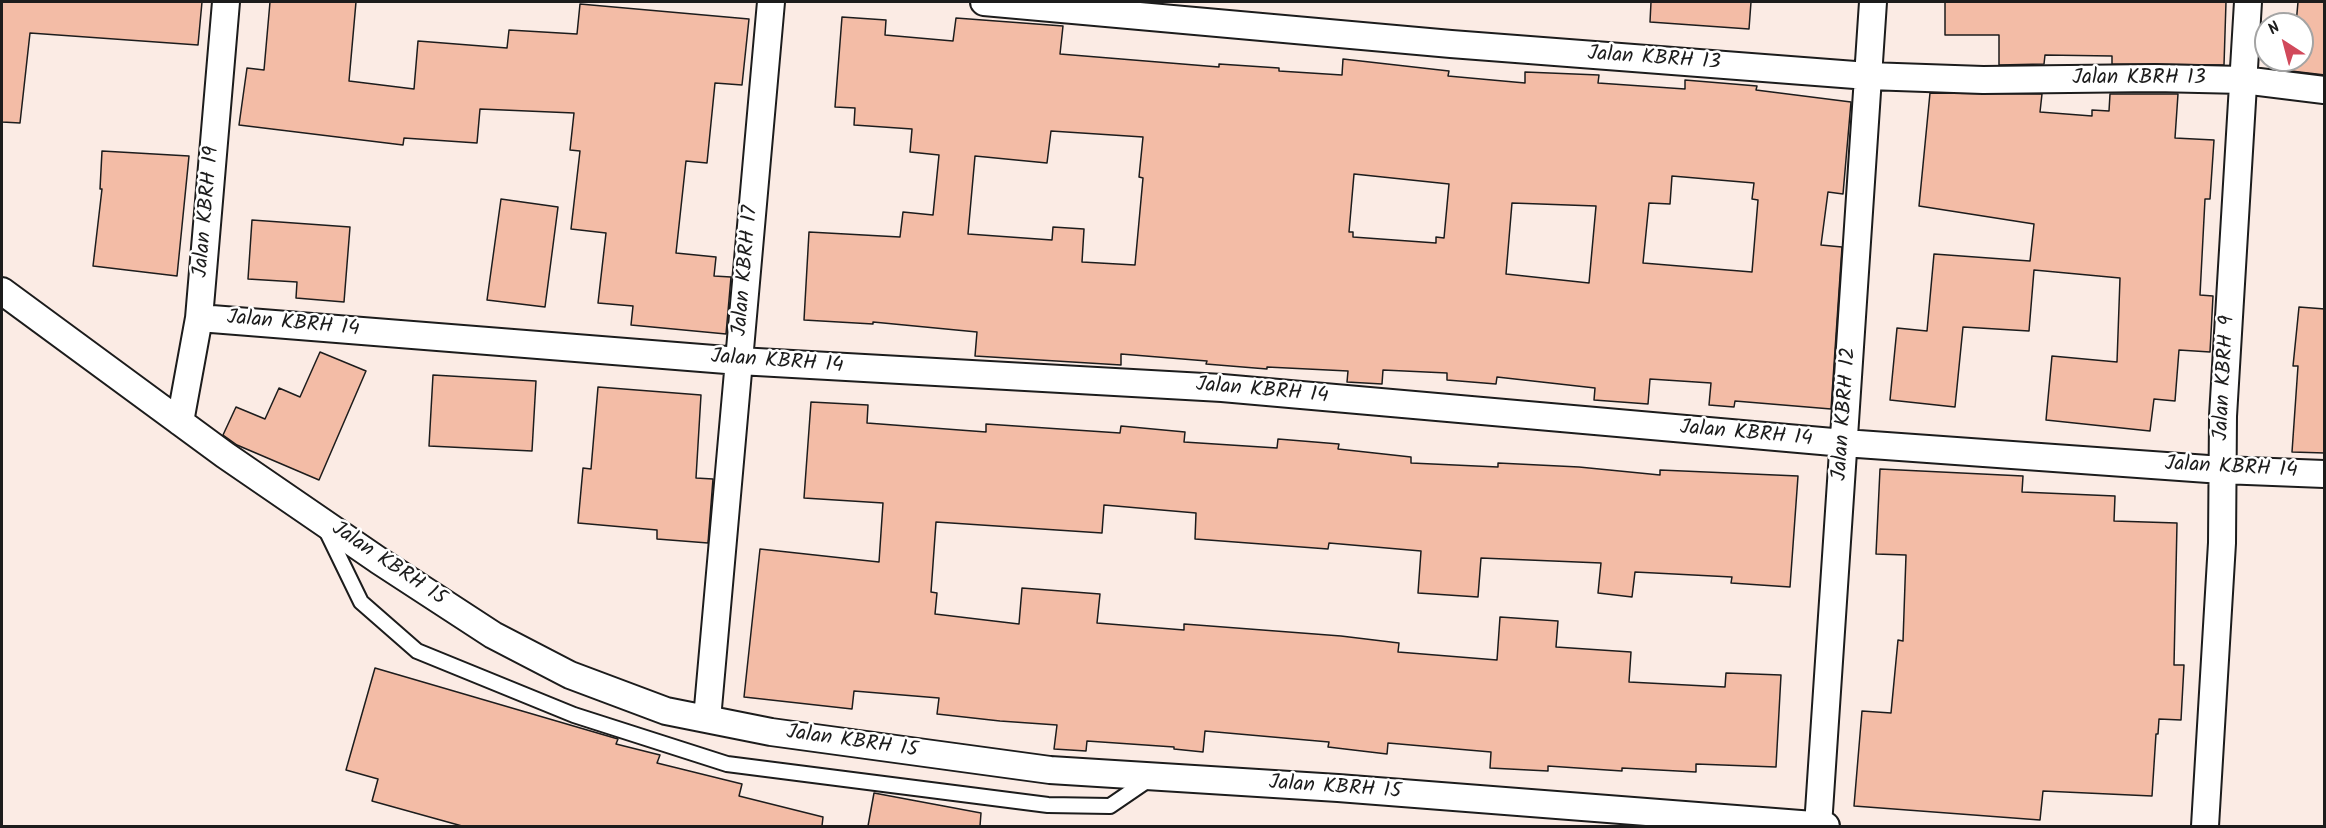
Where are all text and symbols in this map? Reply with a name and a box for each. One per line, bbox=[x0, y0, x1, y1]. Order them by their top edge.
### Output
north arrow bbox=[2254, 12, 2314, 72]
text: N bbox=[2263, 16, 2286, 42]
street label: Jalan KBRH 13 bbox=[1587, 43, 1721, 77]
street label: Jalan KBRH 13 bbox=[2072, 66, 2206, 92]
street label: Jalan KBRH 19 bbox=[190, 145, 226, 279]
street label: Jalan KBRH 17 bbox=[729, 205, 765, 337]
street label: Jalan KBRH 14 bbox=[226, 307, 360, 343]
street label: Jalan KBRH 9 bbox=[2210, 315, 2242, 441]
street label: Jalan KBRH 14 bbox=[710, 346, 844, 380]
street label: Jalan KBRH 12 bbox=[1829, 346, 1863, 482]
street label: Jalan KBRH 14 bbox=[1195, 374, 1329, 410]
street label: Jalan KBRH 14 bbox=[1679, 417, 1813, 453]
street label: Jalan KBRH 14 bbox=[2164, 453, 2298, 485]
street label: Jalan KBRH 15 bbox=[326, 517, 450, 613]
street label: Jalan KBRH 15 bbox=[785, 721, 919, 765]
street label: Jalan KBRH 15 bbox=[1268, 772, 1402, 806]

